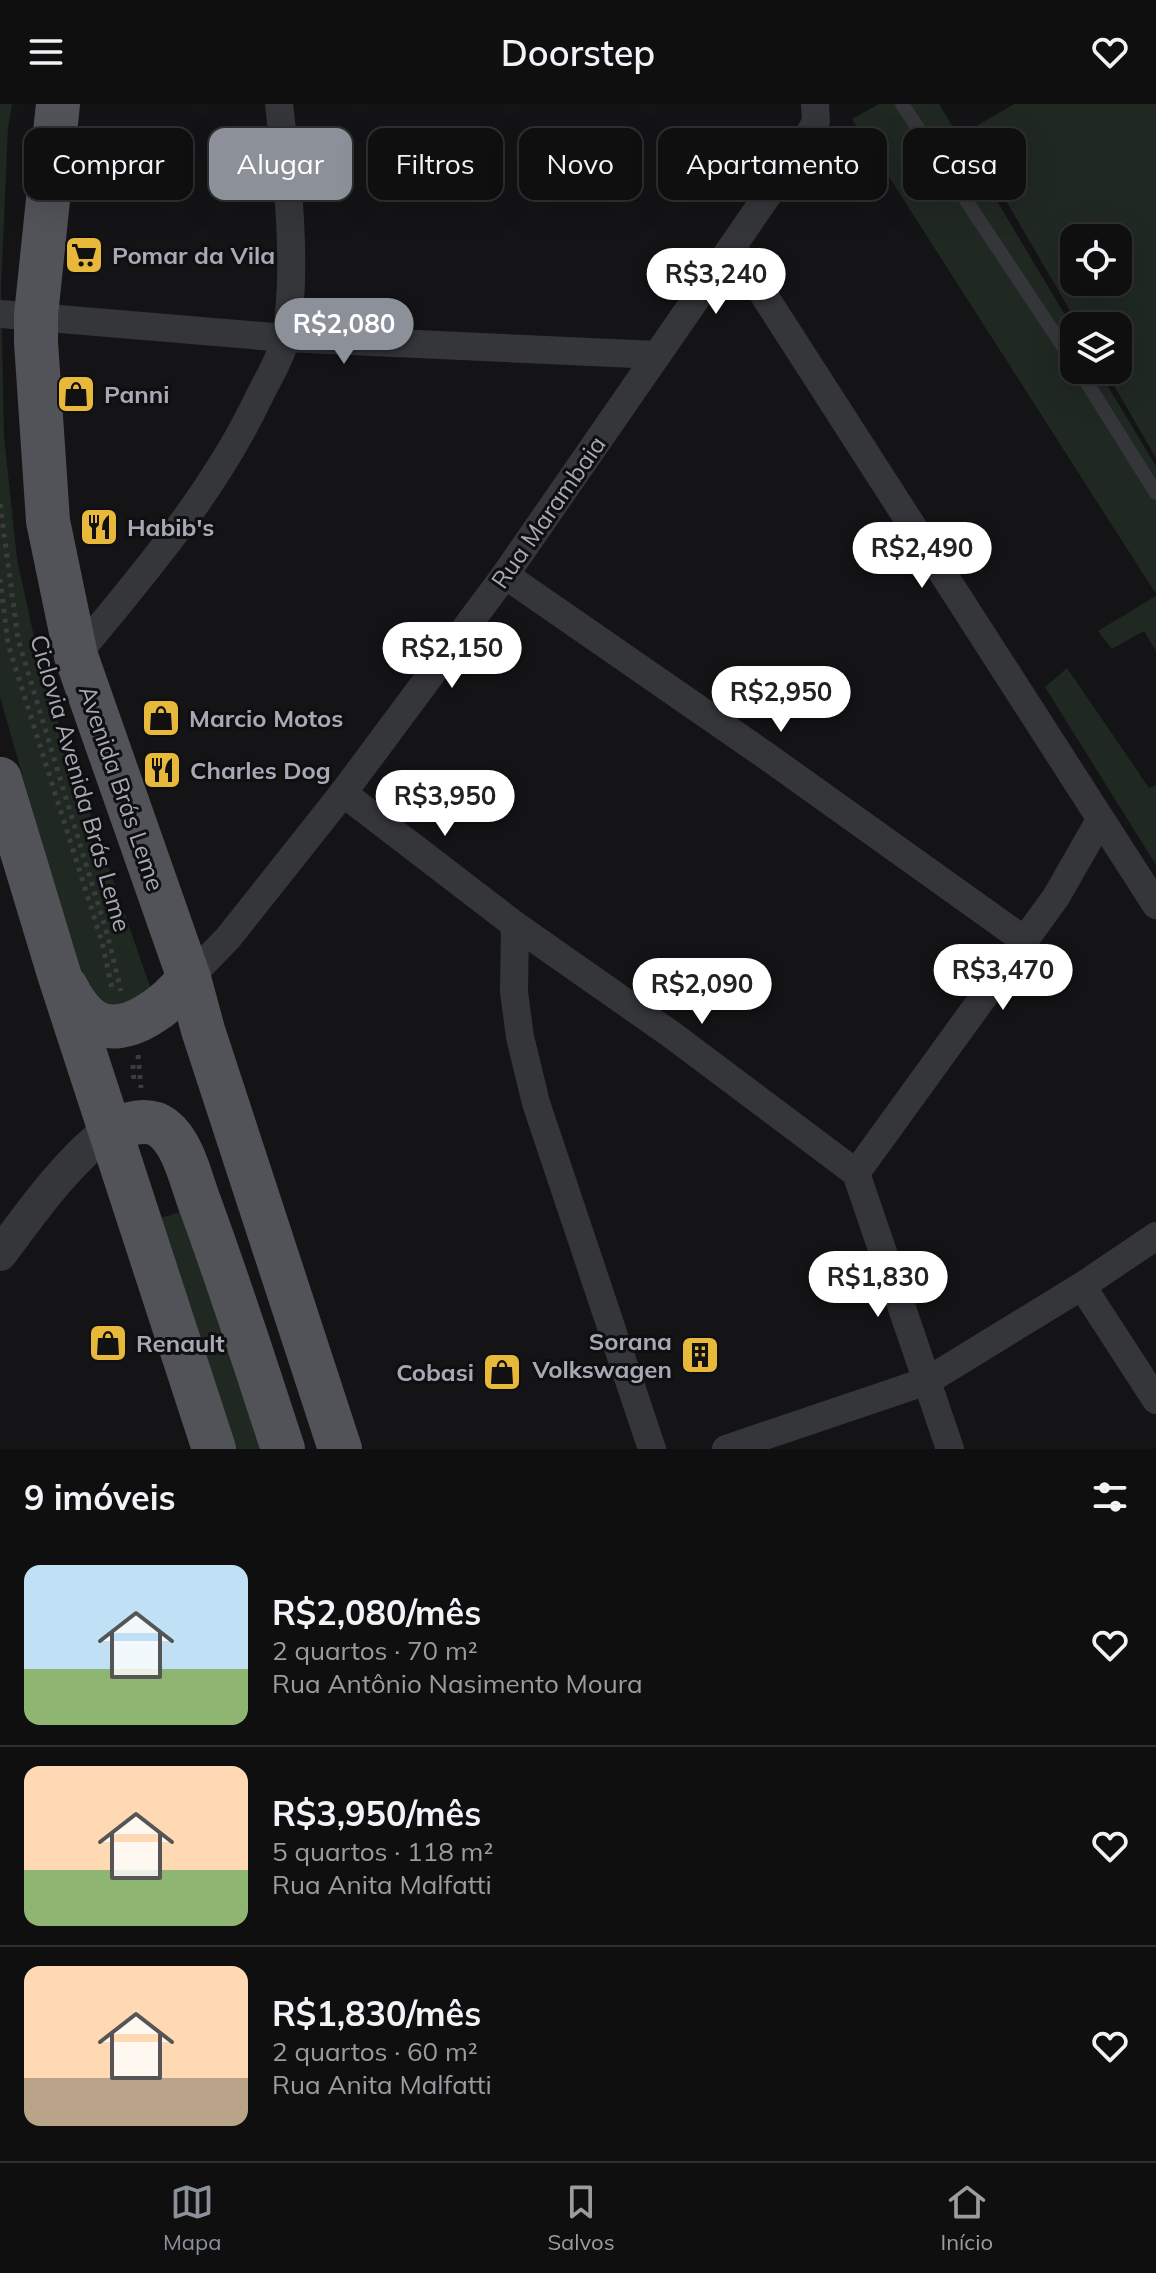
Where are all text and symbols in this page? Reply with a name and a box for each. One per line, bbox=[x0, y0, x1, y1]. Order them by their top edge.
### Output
icon: menu bbox=[24, 30, 68, 74]
text: Doorstep bbox=[501, 30, 655, 75]
icon: heart bbox=[1088, 30, 1132, 74]
chip: Comprar bbox=[24, 128, 193, 200]
chip: Alugar bbox=[209, 128, 352, 200]
chip: Filtros bbox=[368, 128, 503, 200]
chip: Novo bbox=[519, 128, 642, 200]
chip: Apartamento bbox=[658, 128, 887, 200]
chip: Casa bbox=[903, 128, 1026, 200]
map controls bbox=[1060, 224, 1132, 384]
button: locate bbox=[1060, 224, 1132, 296]
supermarket icon: Pomar da Vila bbox=[63, 234, 105, 276]
place label: Pomar da Vila bbox=[112, 240, 275, 270]
pin: R$3,240 bbox=[642, 248, 790, 316]
text: R$3,240 bbox=[665, 257, 767, 290]
pin: R$2,080 bbox=[270, 298, 418, 366]
text: R$2,080 bbox=[293, 307, 395, 340]
button: layers bbox=[1060, 312, 1132, 384]
shop icon: Panni bbox=[55, 373, 97, 415]
place label: Panni bbox=[104, 379, 170, 409]
street label: Rua Marambaia bbox=[484, 430, 612, 594]
restaurant icon: Habib's bbox=[78, 506, 120, 548]
place label: Habib's bbox=[127, 512, 214, 542]
pin: R$2,490 bbox=[848, 522, 996, 590]
text: R$2,490 bbox=[871, 531, 973, 564]
pin: R$2,150 bbox=[378, 622, 526, 690]
street label: Ciclovia Avenida Brás Leme bbox=[25, 631, 137, 935]
text: R$2,150 bbox=[401, 631, 503, 664]
pin: R$2,950 bbox=[707, 666, 855, 734]
text: R$2,950 bbox=[730, 675, 832, 708]
street label: Avenida Brás Leme bbox=[73, 682, 171, 894]
shop icon: Marcio Motos bbox=[140, 697, 182, 739]
place label: Marcio Motos bbox=[189, 703, 343, 733]
restaurant icon: Charles Dog bbox=[141, 749, 183, 791]
place label: Charles Dog bbox=[190, 755, 331, 785]
pin: R$3,950 bbox=[371, 770, 519, 838]
text: R$3,950 bbox=[394, 779, 496, 812]
pin: R$3,470 bbox=[929, 944, 1077, 1012]
text: R$3,470 bbox=[952, 953, 1054, 986]
pin: R$2,090 bbox=[628, 958, 776, 1026]
text: R$2,090 bbox=[651, 967, 753, 1000]
pin: R$1,830 bbox=[804, 1251, 952, 1319]
text: R$1,830 bbox=[827, 1260, 929, 1293]
shop icon: Renault bbox=[87, 1322, 129, 1364]
place label: Sorana Volkswagen bbox=[532, 1326, 672, 1384]
place label: Renault bbox=[136, 1328, 225, 1358]
building icon: Sorana Volkswagen bbox=[679, 1334, 721, 1376]
shop icon: Cobasi bbox=[481, 1351, 523, 1393]
place label: Cobasi bbox=[396, 1357, 474, 1387]
icon: filters bbox=[1088, 1475, 1132, 1519]
text: 9 imóveis bbox=[24, 1476, 176, 1519]
text: R$2,080/mês bbox=[272, 1591, 481, 1634]
icon: home bbox=[88, 1597, 184, 1693]
icon: heart bbox=[1088, 1623, 1132, 1667]
text: 2 quartos · 70 m² bbox=[272, 1634, 478, 1667]
text: Rua Antônio Nasimento Moura bbox=[272, 1667, 643, 1700]
text: R$3,950/mês bbox=[272, 1792, 481, 1835]
icon: home bbox=[88, 1798, 184, 1894]
icon: heart bbox=[1088, 1824, 1132, 1868]
text: 5 quartos · 118 m² bbox=[272, 1835, 493, 1868]
text: Rua Anita Malfatti bbox=[272, 1868, 492, 1901]
text: R$1,830/mês bbox=[272, 1992, 481, 2035]
icon: home bbox=[88, 1998, 184, 2094]
icon: heart bbox=[1088, 2024, 1132, 2068]
text: 2 quartos · 60 m² bbox=[272, 2035, 478, 2068]
text: Rua Anita Malfatti bbox=[272, 2068, 492, 2101]
tab: Mapa bbox=[163, 2180, 221, 2256]
tab: Salvos bbox=[547, 2180, 615, 2256]
tab: Início bbox=[941, 2180, 993, 2256]

